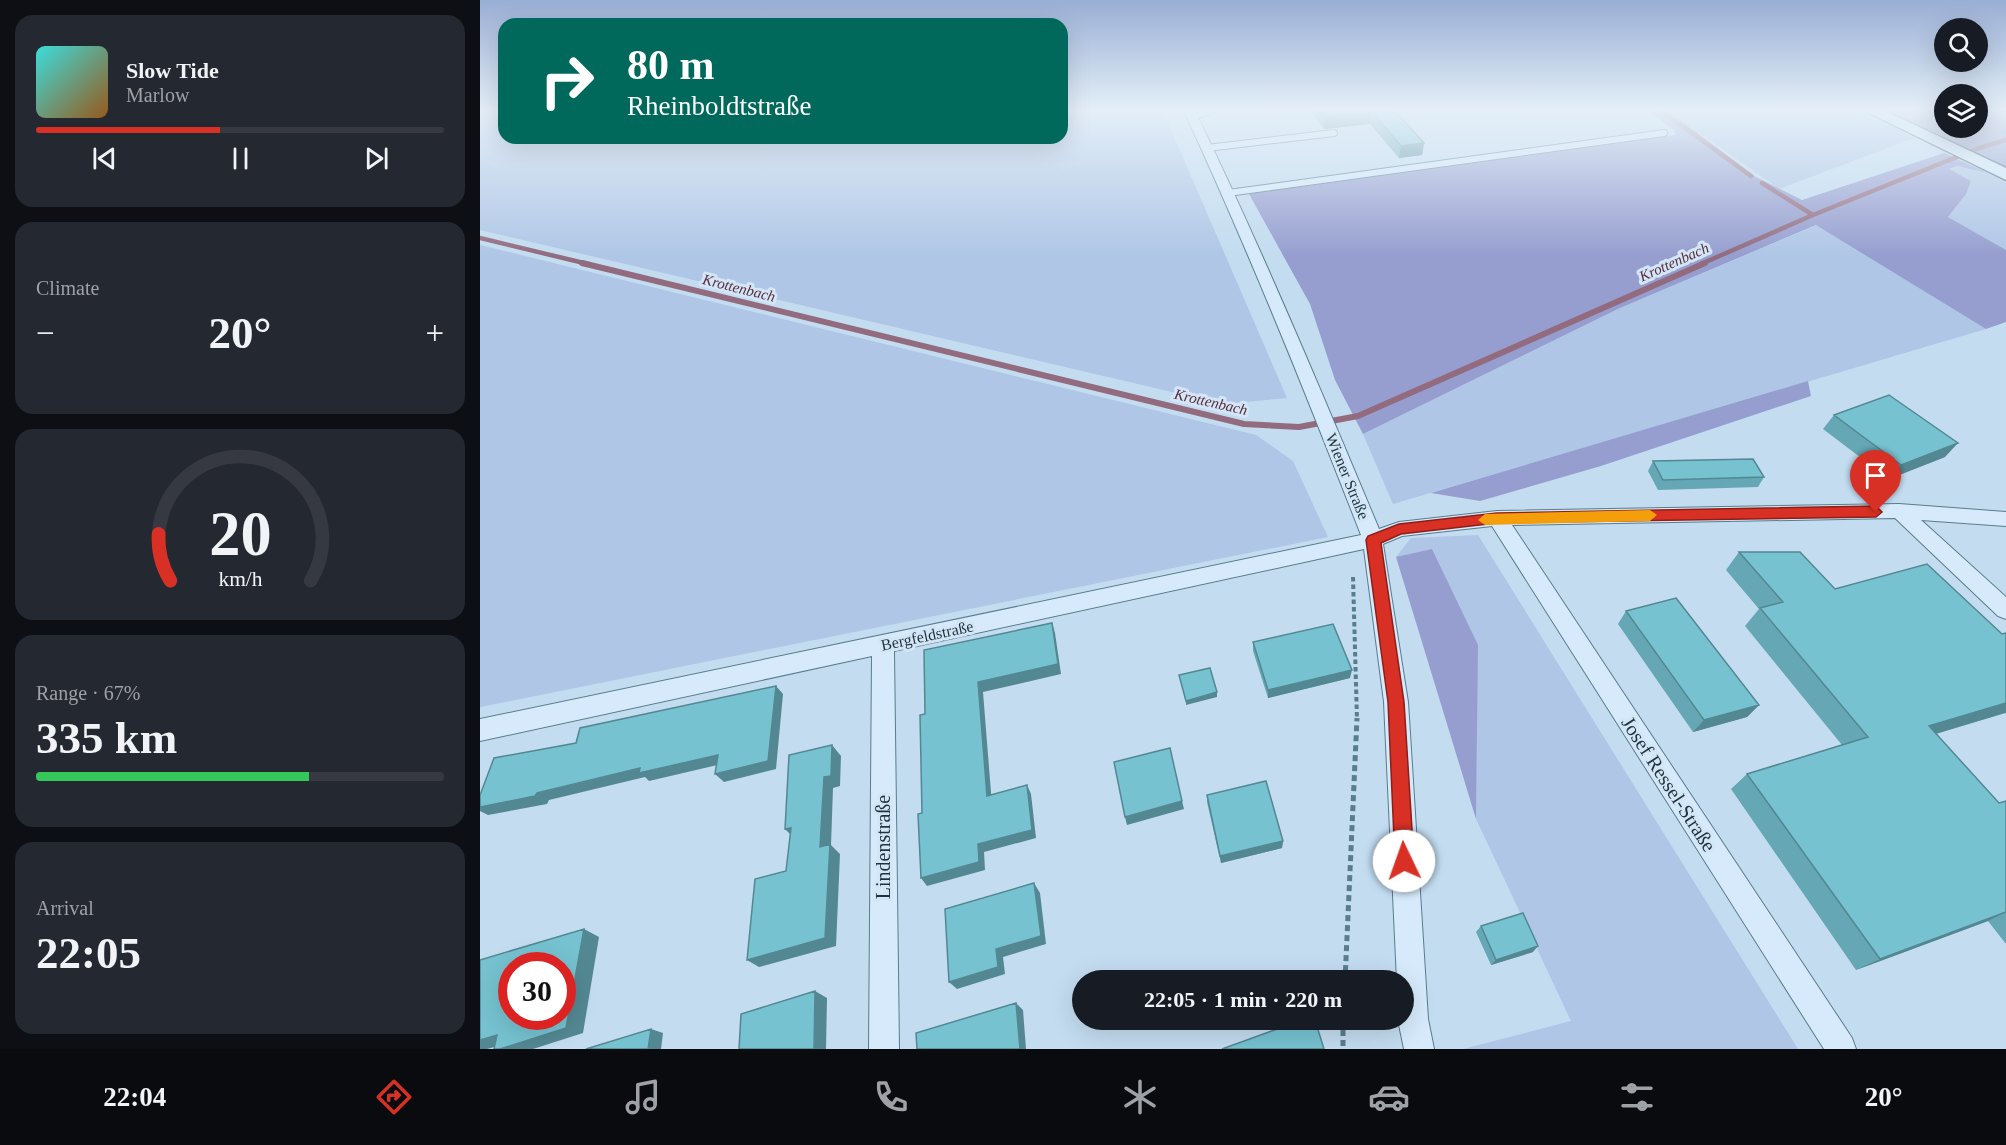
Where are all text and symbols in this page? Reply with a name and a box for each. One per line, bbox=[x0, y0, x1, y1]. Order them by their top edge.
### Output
map controls bbox=[1934, 18, 1988, 138]
button: search bbox=[1934, 18, 1988, 72]
icon: right bbox=[528, 42, 606, 120]
text: 80 m bbox=[627, 42, 715, 88]
text: Slow Tide bbox=[126, 58, 219, 83]
text: Marlow bbox=[126, 84, 189, 106]
button: layers bbox=[1934, 84, 1988, 138]
text: Rheinboldtstraße bbox=[627, 91, 811, 121]
icon: previous bbox=[88, 142, 121, 175]
icon: pause bbox=[224, 142, 257, 175]
icon: next bbox=[360, 142, 393, 175]
water label: Krottenbach bbox=[1636, 240, 1711, 285]
water label: Krottenbach bbox=[700, 271, 777, 305]
text: Climate bbox=[36, 277, 99, 299]
text: 20° bbox=[209, 308, 272, 358]
text: − bbox=[36, 315, 55, 351]
text: + bbox=[425, 315, 444, 351]
water label: Krottenbach bbox=[1172, 386, 1249, 418]
street label: Wiener Straße bbox=[1323, 431, 1373, 522]
pin bbox=[1850, 450, 1901, 512]
icon: arrive bbox=[1859, 459, 1892, 492]
text: 20 bbox=[209, 500, 271, 569]
text: km/h bbox=[218, 568, 262, 592]
street label: Bergfeldstraße bbox=[879, 617, 975, 655]
text: Range · 67% bbox=[36, 682, 140, 704]
text: 335 km bbox=[36, 713, 177, 763]
street label: Josef Ressel-Straße bbox=[1617, 713, 1721, 856]
street label: Lindenstraße bbox=[872, 795, 894, 899]
position arrow bbox=[1372, 829, 1436, 893]
text: Arrival bbox=[36, 897, 94, 919]
text: 22:05 bbox=[36, 928, 141, 978]
speed limit sign: 30 bbox=[498, 952, 576, 1030]
text: 22:05 · 1 min · 220 m bbox=[1144, 987, 1342, 1012]
icon: directions bbox=[373, 1076, 415, 1118]
icon: music bbox=[622, 1076, 664, 1118]
icon: phone bbox=[870, 1076, 912, 1118]
icon: climate bbox=[1119, 1076, 1161, 1118]
icon: car bbox=[1368, 1076, 1410, 1118]
icon: filters bbox=[1616, 1076, 1658, 1118]
text: 22:04 bbox=[103, 1082, 166, 1112]
text: 20° bbox=[1865, 1082, 1903, 1112]

